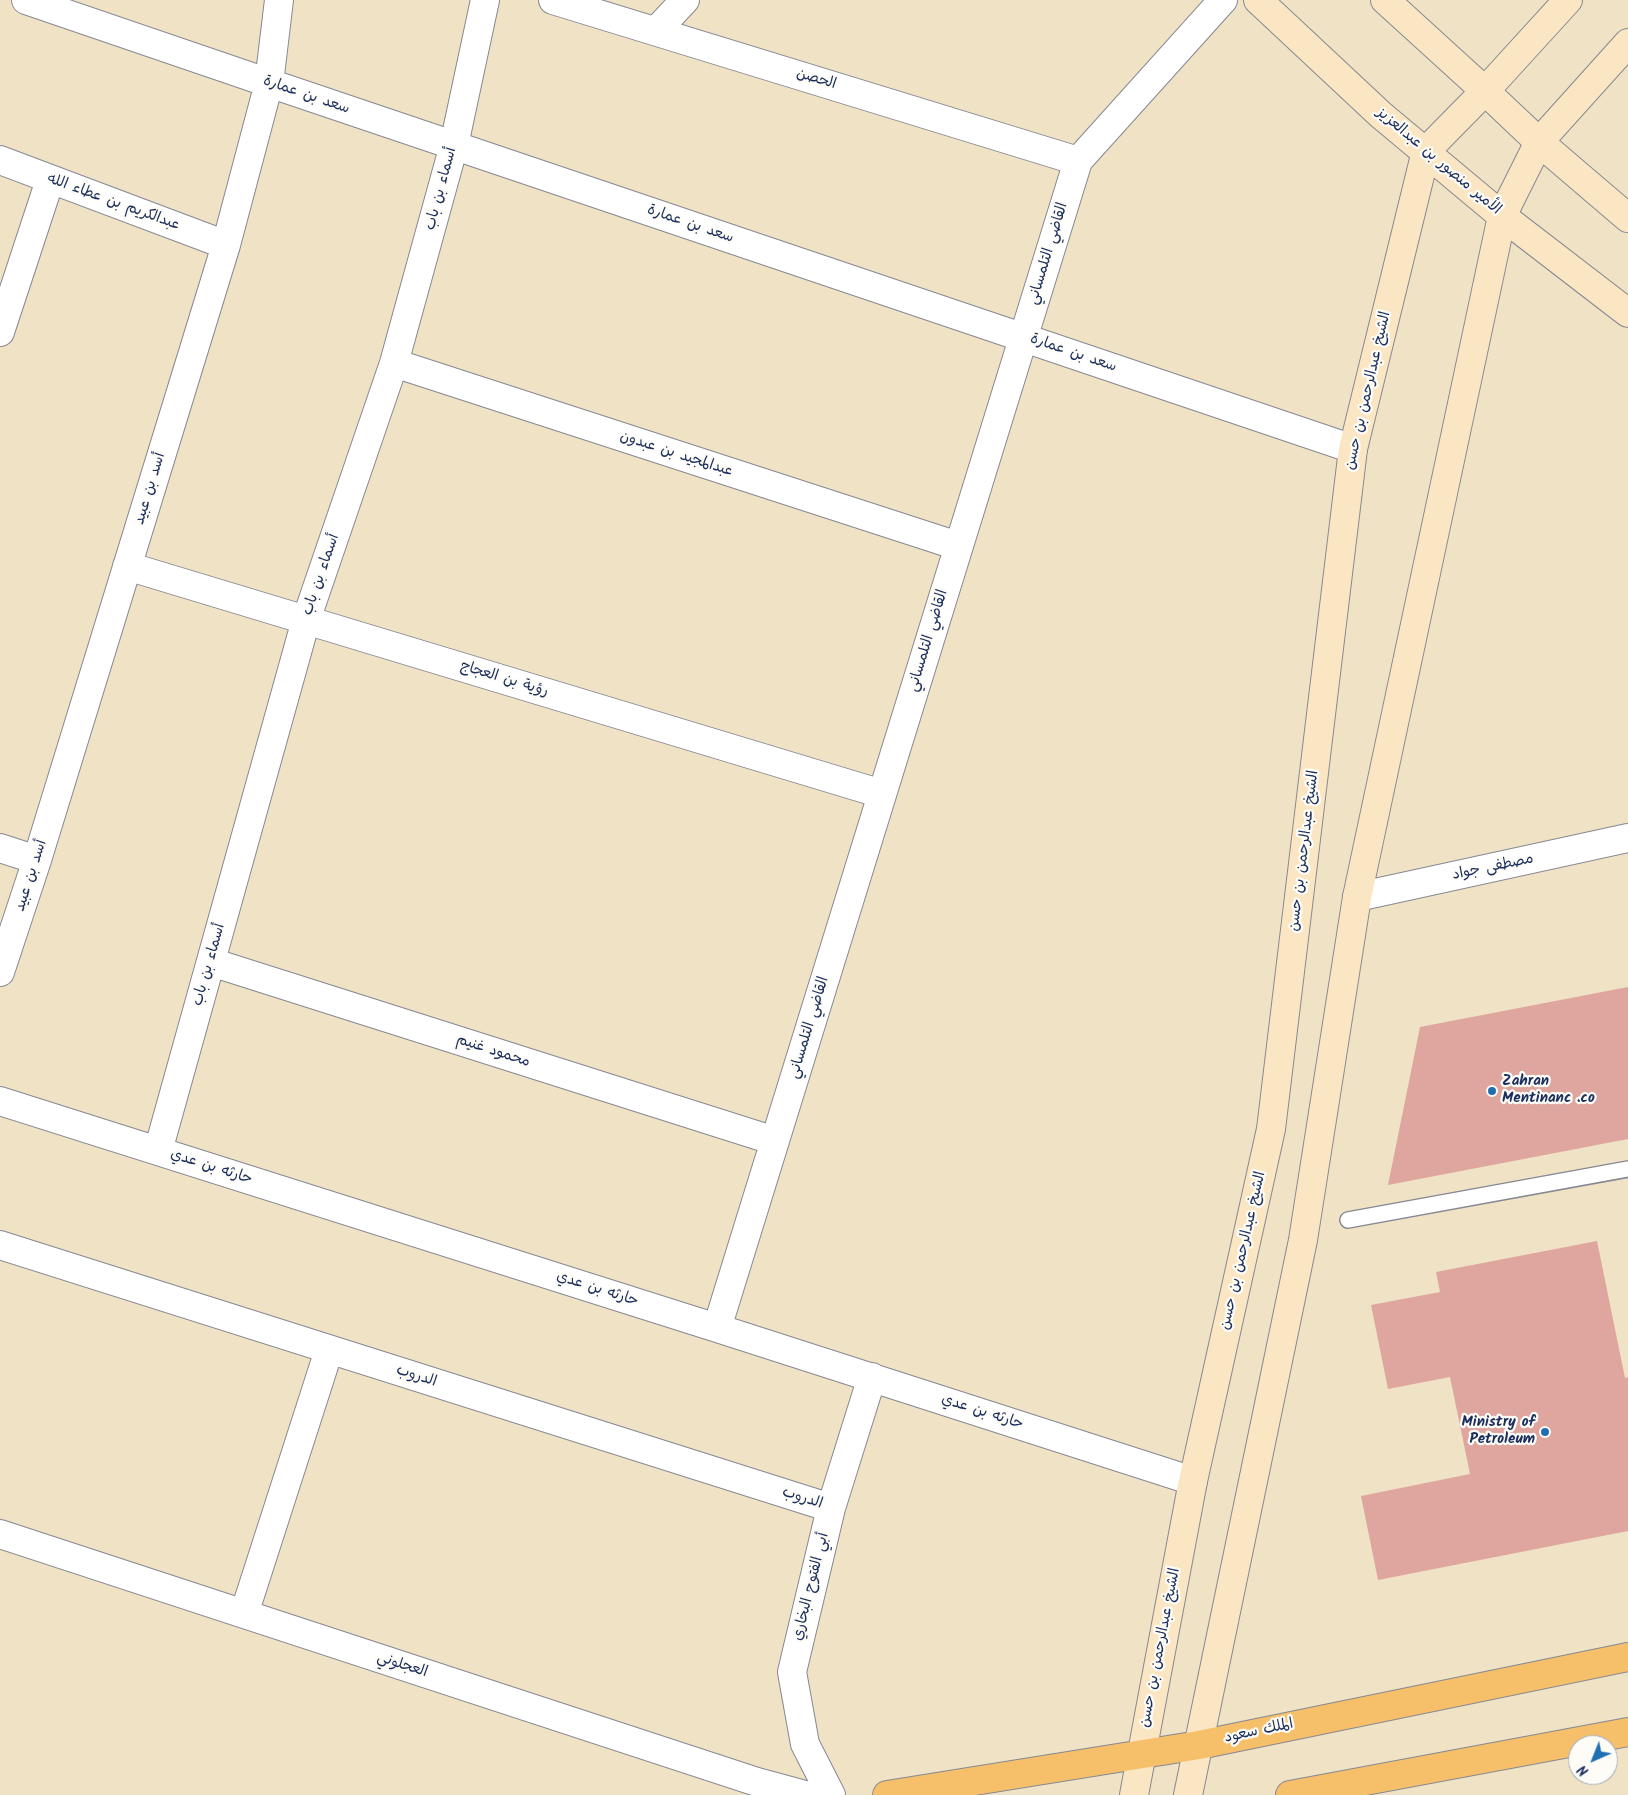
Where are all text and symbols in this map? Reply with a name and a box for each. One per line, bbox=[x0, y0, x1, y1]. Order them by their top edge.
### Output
street label: الحصن bbox=[794, 65, 838, 95]
street label: سعد بن عمارة bbox=[260, 73, 352, 119]
street label: الأمير منصور بن عبدالعزيز bbox=[1372, 105, 1504, 219]
street label: أسماء بن باب bbox=[422, 146, 462, 232]
street label: عبدالكريم بن عطاء الله bbox=[44, 171, 182, 235]
street label: القاضي التلمساني bbox=[1025, 201, 1073, 307]
street label: سعد بن عمارة bbox=[644, 202, 736, 248]
street label: الشيخ عبدالرحمن بن حسن bbox=[1342, 310, 1396, 472]
street label: سعد بن عمارة bbox=[1027, 331, 1119, 377]
street label: عبدالمجيد بن عبدون bbox=[617, 428, 735, 482]
street label: أسد بن عبيد bbox=[132, 451, 170, 527]
street label: أسماء بن باب bbox=[300, 532, 344, 618]
street label: القاضي التلمساني bbox=[905, 588, 953, 694]
street label: رؤية بن العجاج bbox=[458, 658, 550, 702]
street label: الشيخ عبدالرحمن بن حسن bbox=[1286, 770, 1324, 932]
street label: أسد بن عبيد bbox=[12, 838, 52, 914]
street label: مصطفى جواد bbox=[1451, 851, 1535, 885]
street label: أسماء بن باب bbox=[190, 922, 230, 1008]
street label: القاضي التلمساني bbox=[786, 975, 834, 1081]
street label: محمود غنيم bbox=[454, 1032, 532, 1072]
place label: Zahran Mentinanc .co bbox=[1502, 1073, 1595, 1108]
marker: Zahran Mentinanc .co bbox=[1486, 1085, 1498, 1097]
street label: حارثه بن عدي bbox=[168, 1146, 254, 1190]
street label: الشيخ عبدالرحمن بن حسن bbox=[1217, 1170, 1271, 1332]
street label: حارثه بن عدي bbox=[554, 1268, 640, 1312]
street label: الدروب bbox=[393, 1362, 439, 1392]
street label: حارثه بن عدي bbox=[939, 1391, 1025, 1435]
place label: Ministry of Petroleum bbox=[1461, 1414, 1535, 1449]
marker: Ministry of Petroleum bbox=[1539, 1426, 1551, 1438]
street label: الدروب bbox=[779, 1484, 825, 1514]
street label: أبي الفتوح البخاري bbox=[790, 1531, 834, 1643]
street label: الشيخ عبدالرحمن بن حسن bbox=[1137, 1567, 1185, 1729]
street label: العجلوني bbox=[375, 1649, 429, 1683]
street label: الملك سعود bbox=[1223, 1716, 1295, 1748]
north arrow bbox=[1568, 1735, 1618, 1785]
text: N bbox=[1572, 1759, 1594, 1781]

